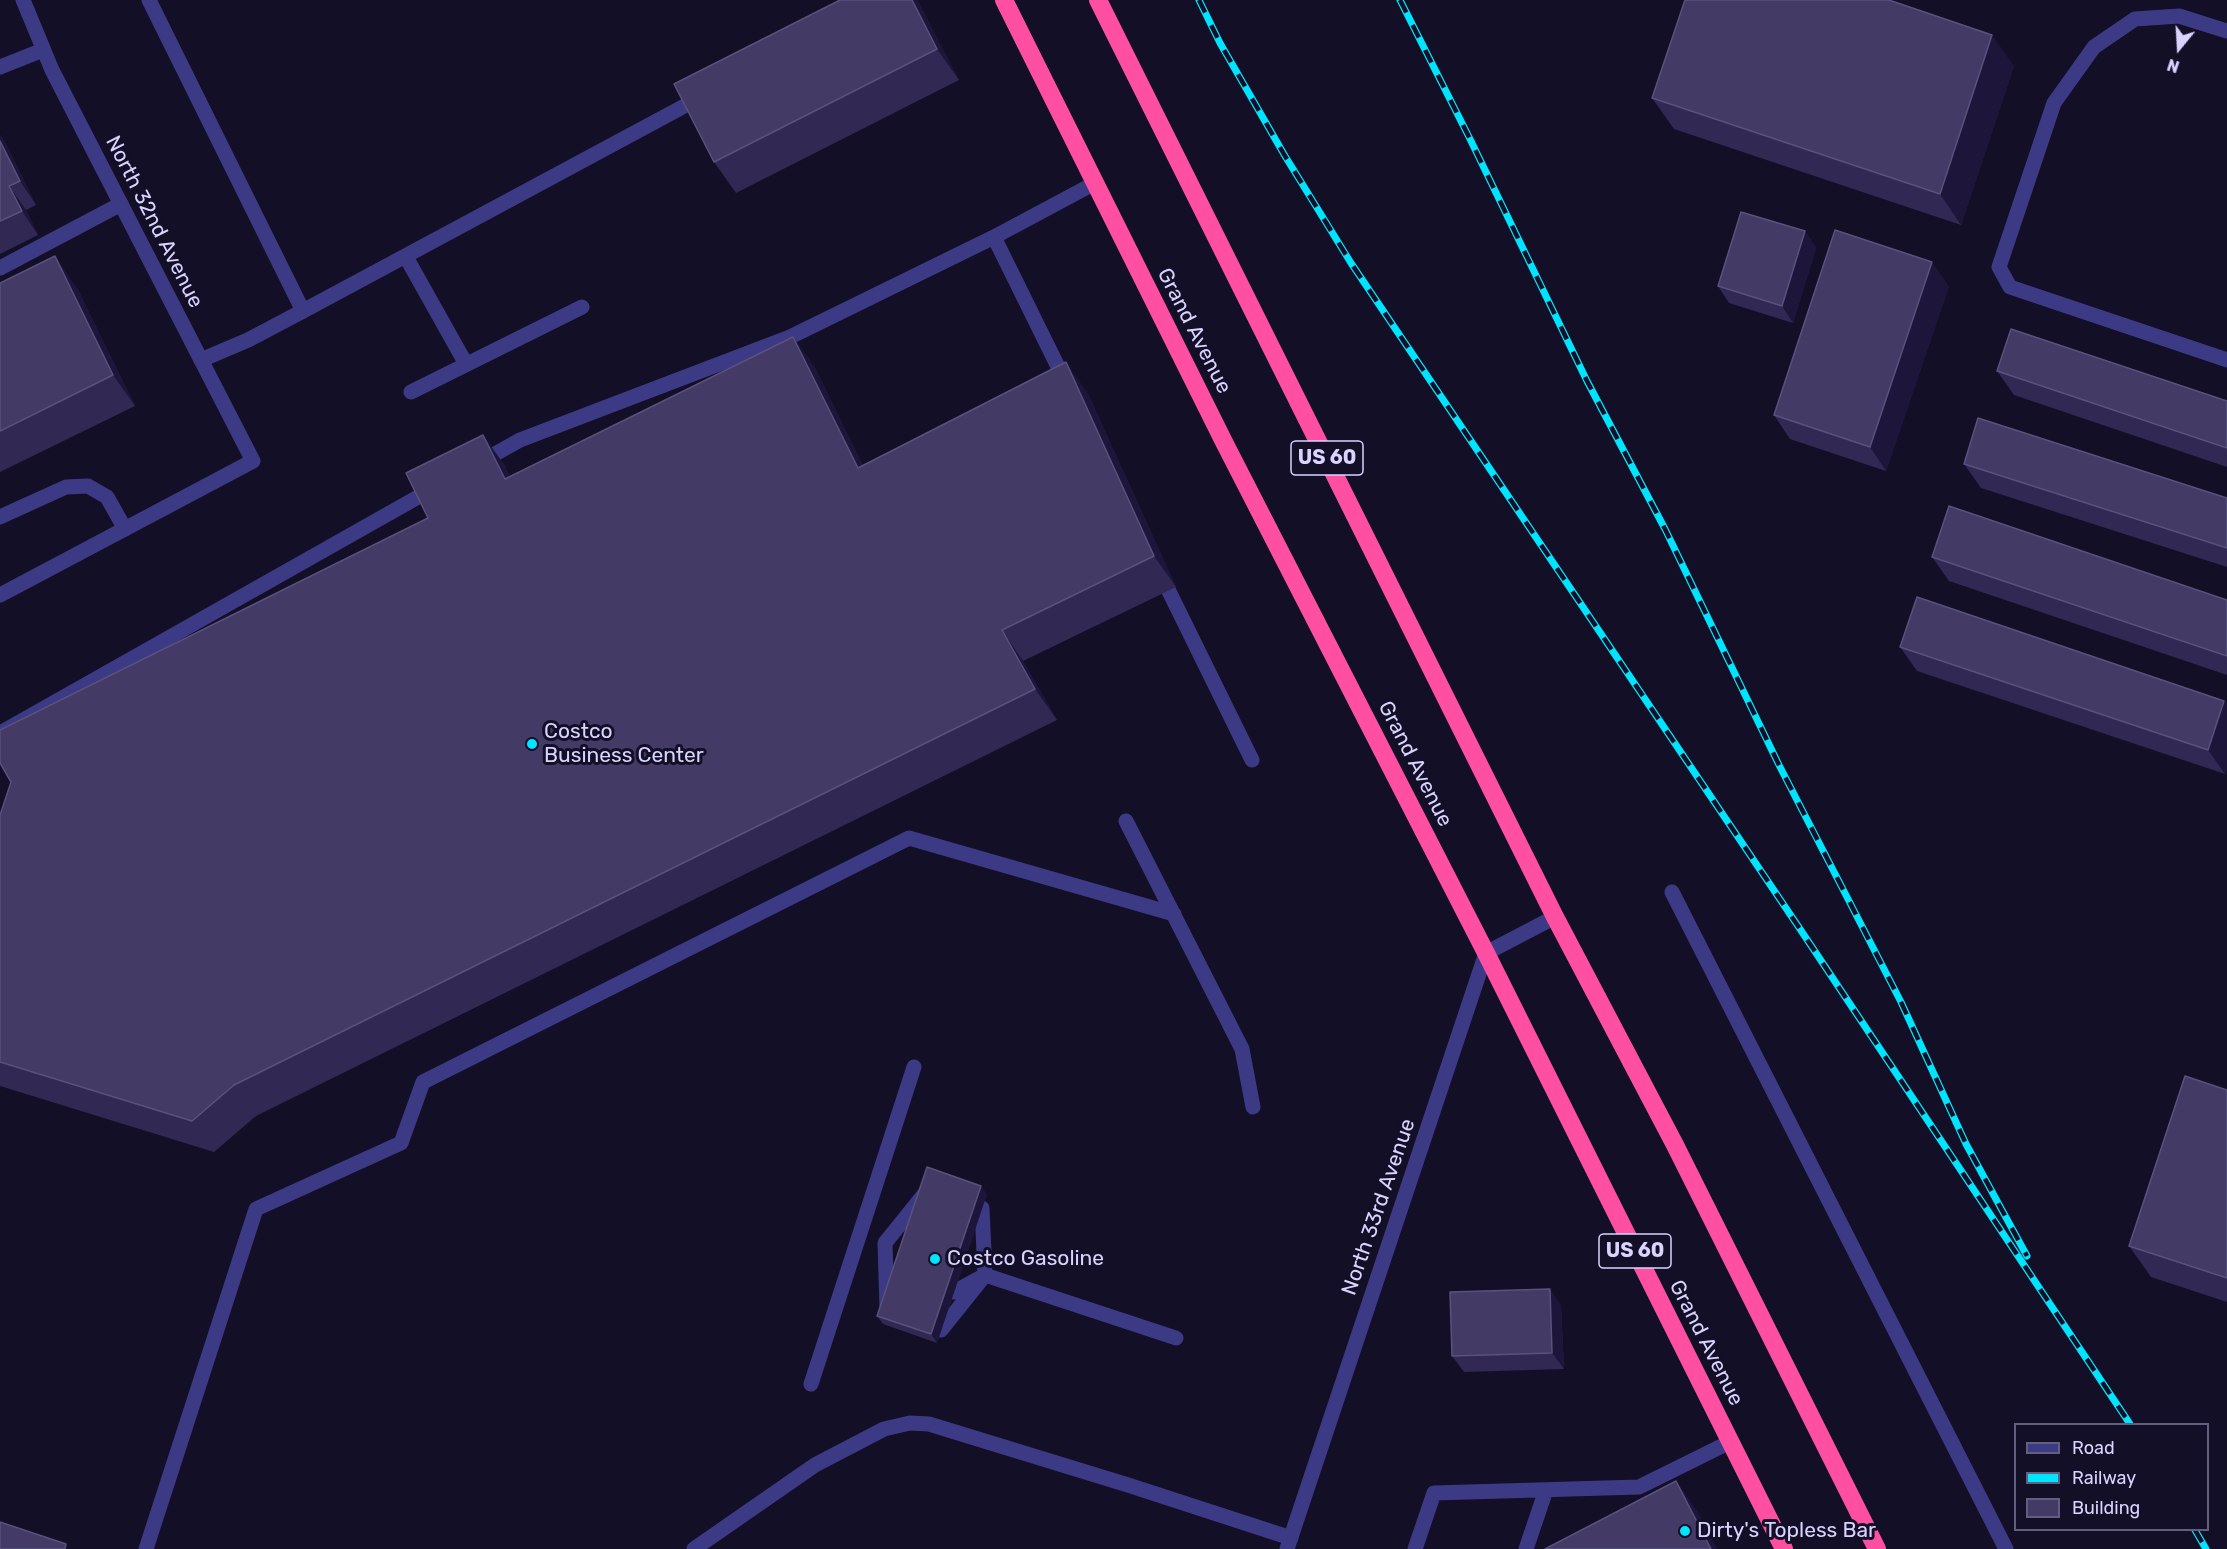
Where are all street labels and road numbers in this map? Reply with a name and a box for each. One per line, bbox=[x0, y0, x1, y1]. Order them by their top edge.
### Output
street label: North 32nd Avenue bbox=[100, 132, 208, 312]
street label: Grand Avenue bbox=[1152, 264, 1236, 398]
road number: US 60 bbox=[1291, 441, 1363, 475]
street label: Grand Avenue bbox=[1373, 697, 1457, 831]
street label: North 33rd Avenue bbox=[1337, 1115, 1421, 1299]
road number: US 60 bbox=[1599, 1234, 1671, 1268]
street label: Grand Avenue bbox=[1664, 1276, 1748, 1410]

